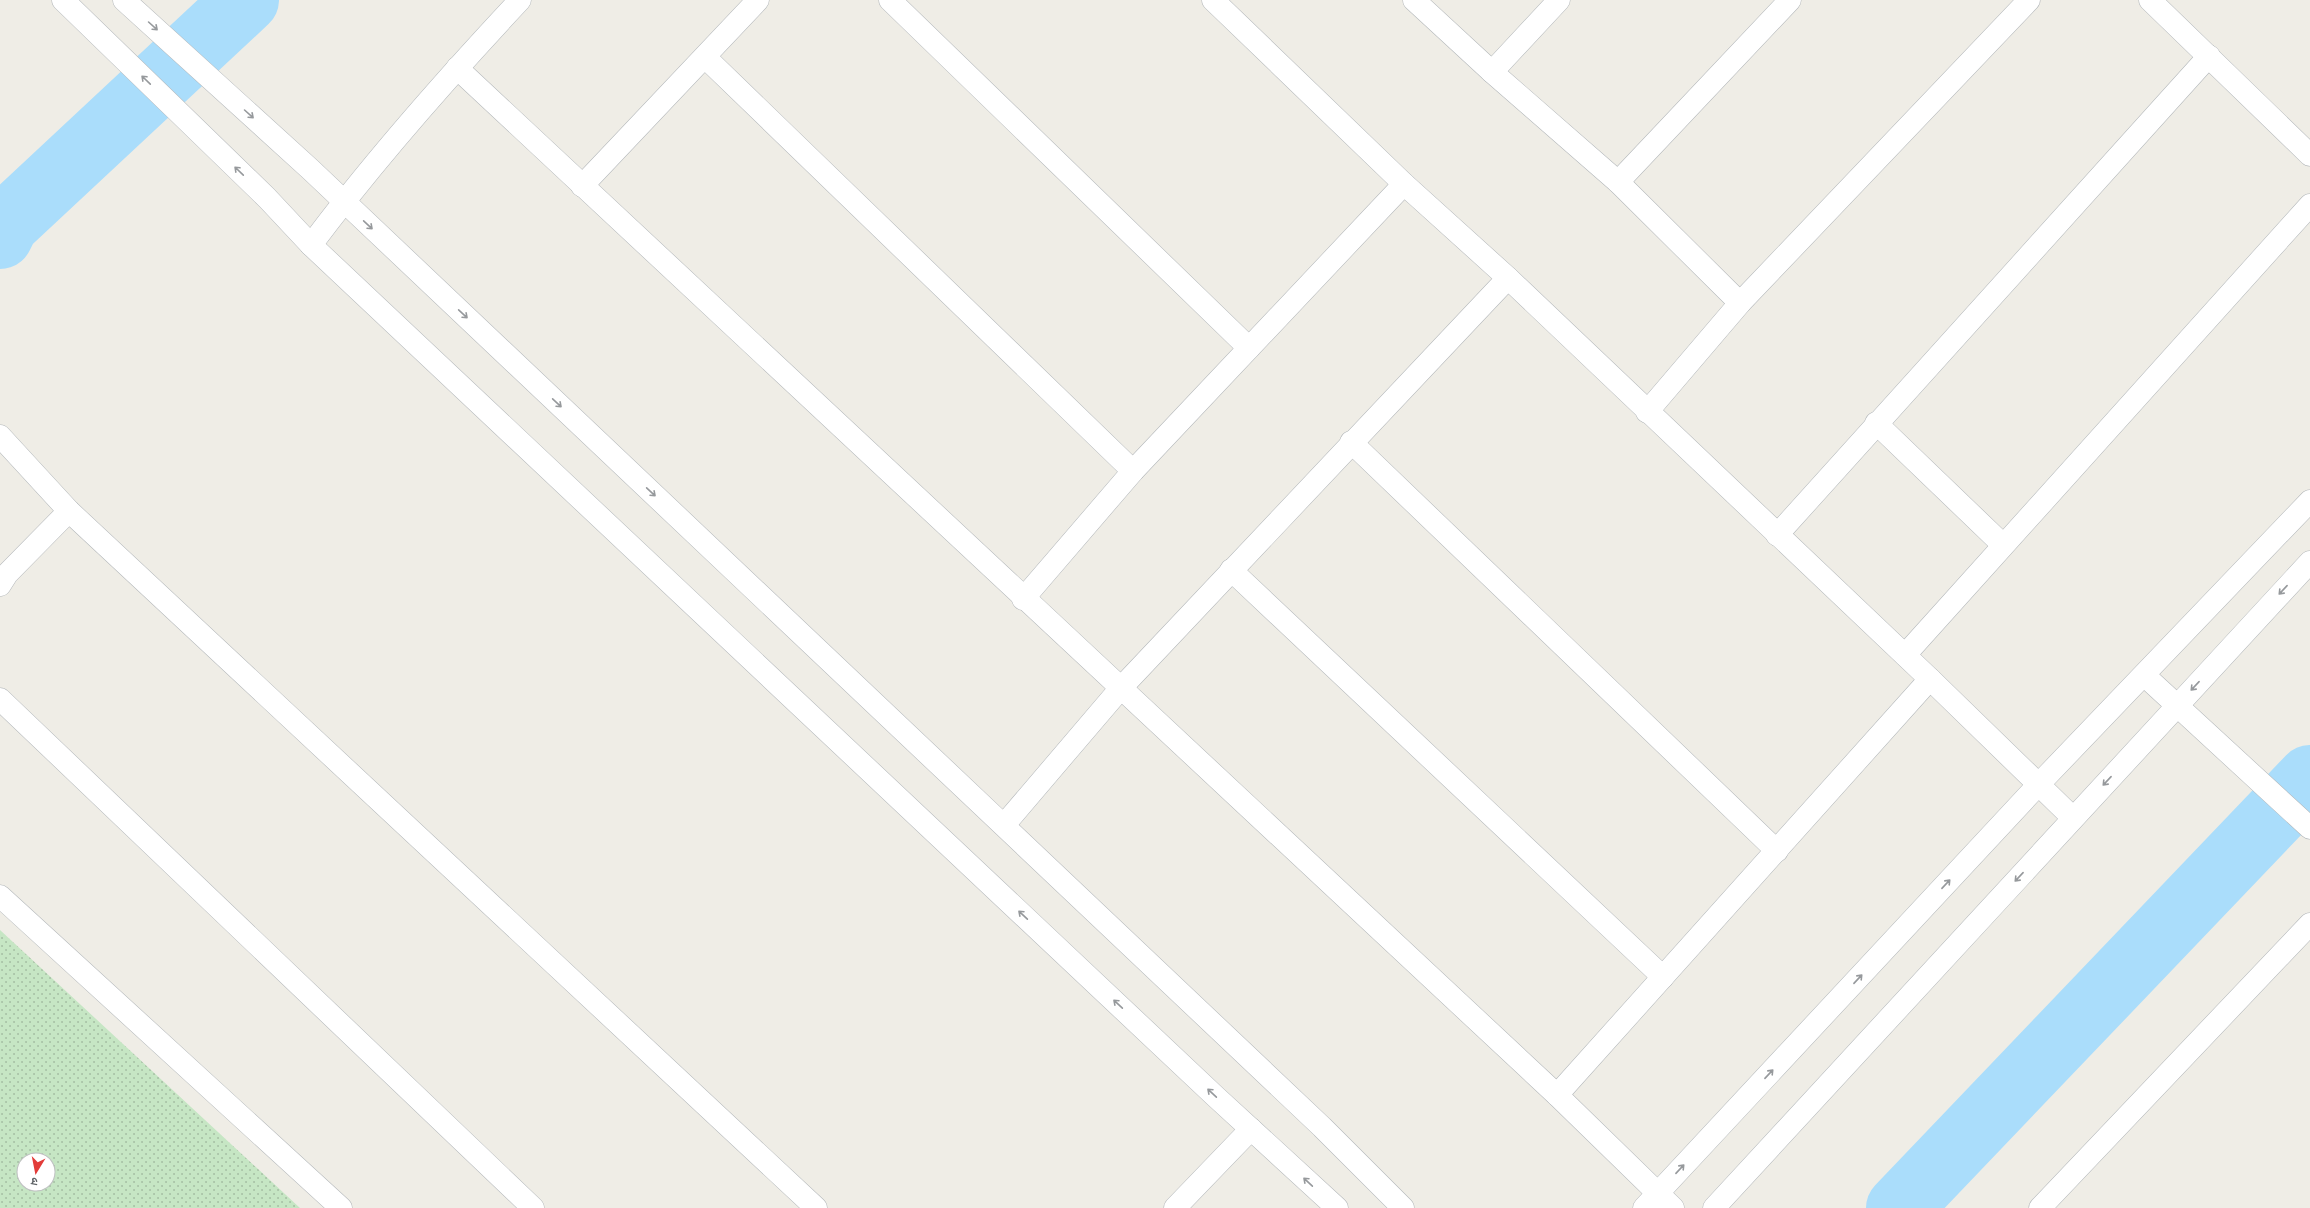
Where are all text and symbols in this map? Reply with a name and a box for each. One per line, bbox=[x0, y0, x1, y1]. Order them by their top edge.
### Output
one-way arrow bbox=[147, 21, 157, 30]
one-way arrow bbox=[141, 75, 151, 85]
one-way arrow bbox=[244, 109, 254, 118]
one-way arrow bbox=[234, 166, 244, 175]
one-way arrow bbox=[363, 220, 373, 229]
one-way arrow bbox=[457, 309, 467, 318]
one-way arrow bbox=[552, 398, 562, 408]
one-way arrow bbox=[646, 488, 657, 497]
one-way arrow bbox=[2279, 585, 2288, 595]
one-way arrow bbox=[2191, 680, 2200, 690]
one-way arrow bbox=[2102, 776, 2112, 786]
one-way arrow bbox=[2014, 872, 2023, 882]
one-way arrow bbox=[1941, 879, 1951, 889]
one-way arrow bbox=[1018, 910, 1028, 920]
one-way arrow bbox=[1853, 974, 1862, 984]
one-way arrow bbox=[1113, 1000, 1123, 1009]
one-way arrow bbox=[1764, 1069, 1774, 1079]
one-way arrow bbox=[1207, 1089, 1217, 1098]
north arrow bbox=[16, 1152, 56, 1192]
one-way arrow bbox=[1675, 1164, 1685, 1174]
text: उ bbox=[29, 1174, 39, 1189]
one-way arrow bbox=[1303, 1177, 1313, 1186]

